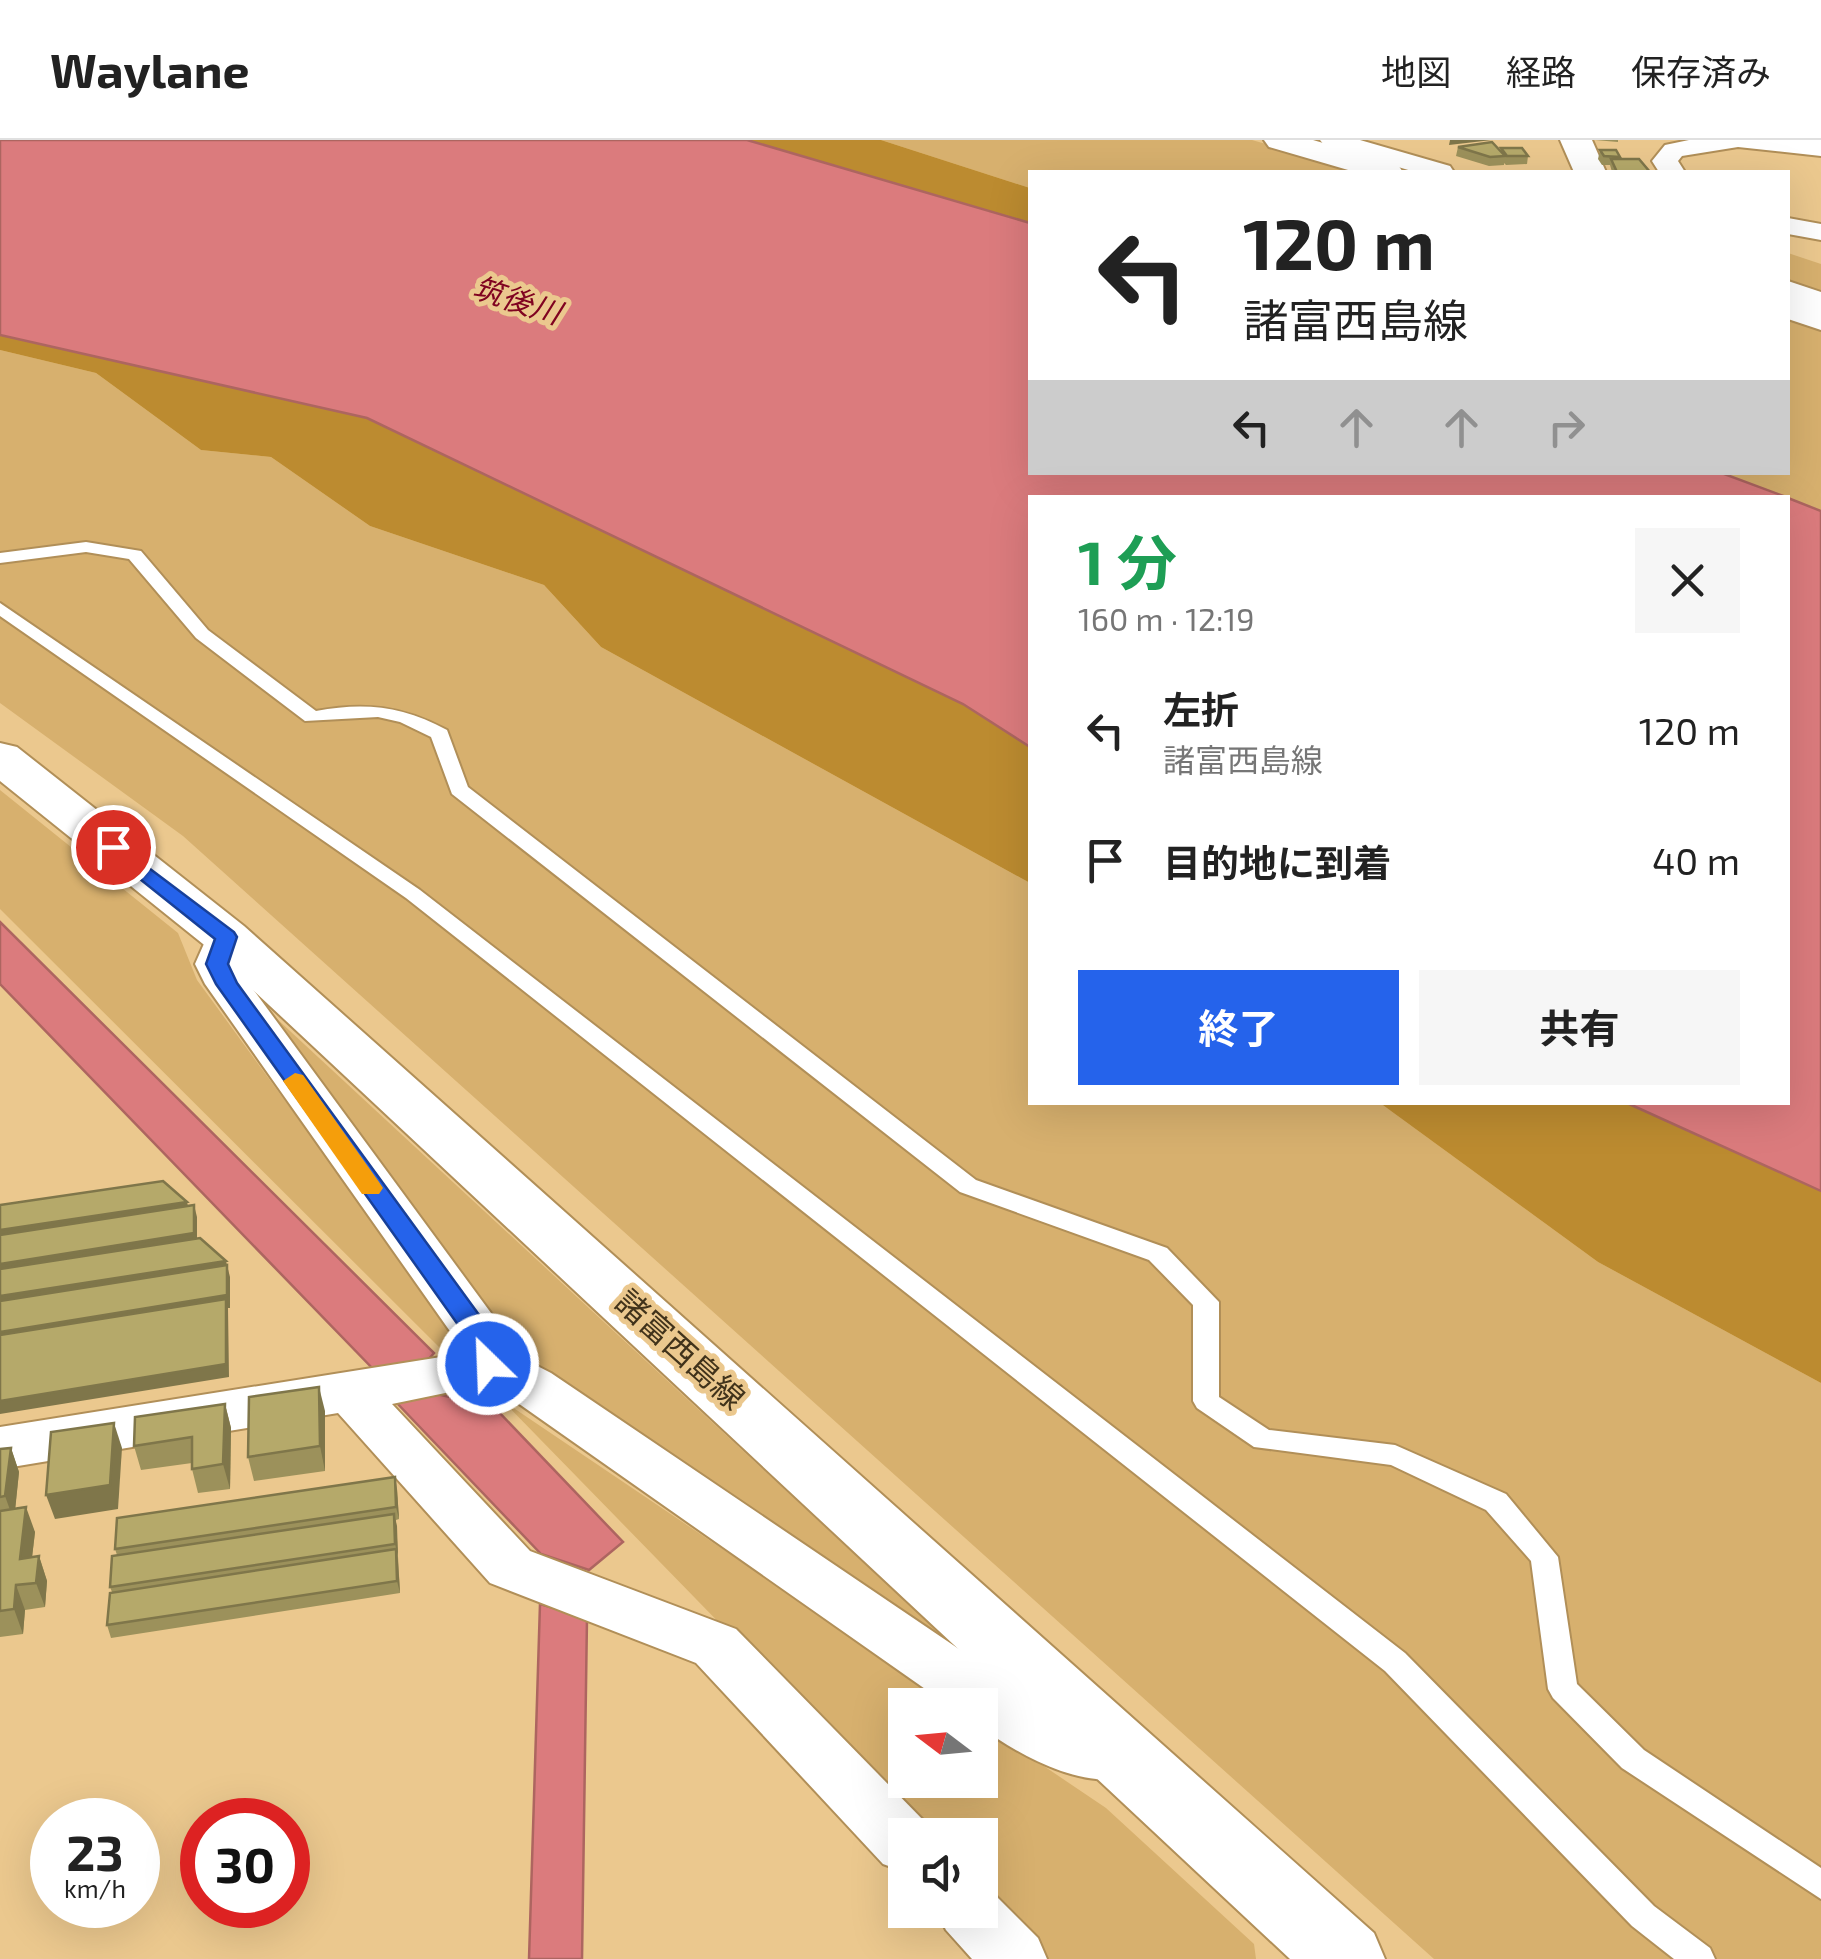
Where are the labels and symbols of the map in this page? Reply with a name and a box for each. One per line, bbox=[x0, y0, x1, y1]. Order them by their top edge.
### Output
water label: 筑後川 bbox=[469, 268, 569, 331]
pin bbox=[71, 805, 156, 890]
street label: 諸富西島線 bbox=[609, 1281, 754, 1416]
position arrow bbox=[436, 1312, 540, 1416]
north arrow bbox=[888, 1688, 998, 1798]
speed limit sign: 30 bbox=[180, 1798, 310, 1928]

